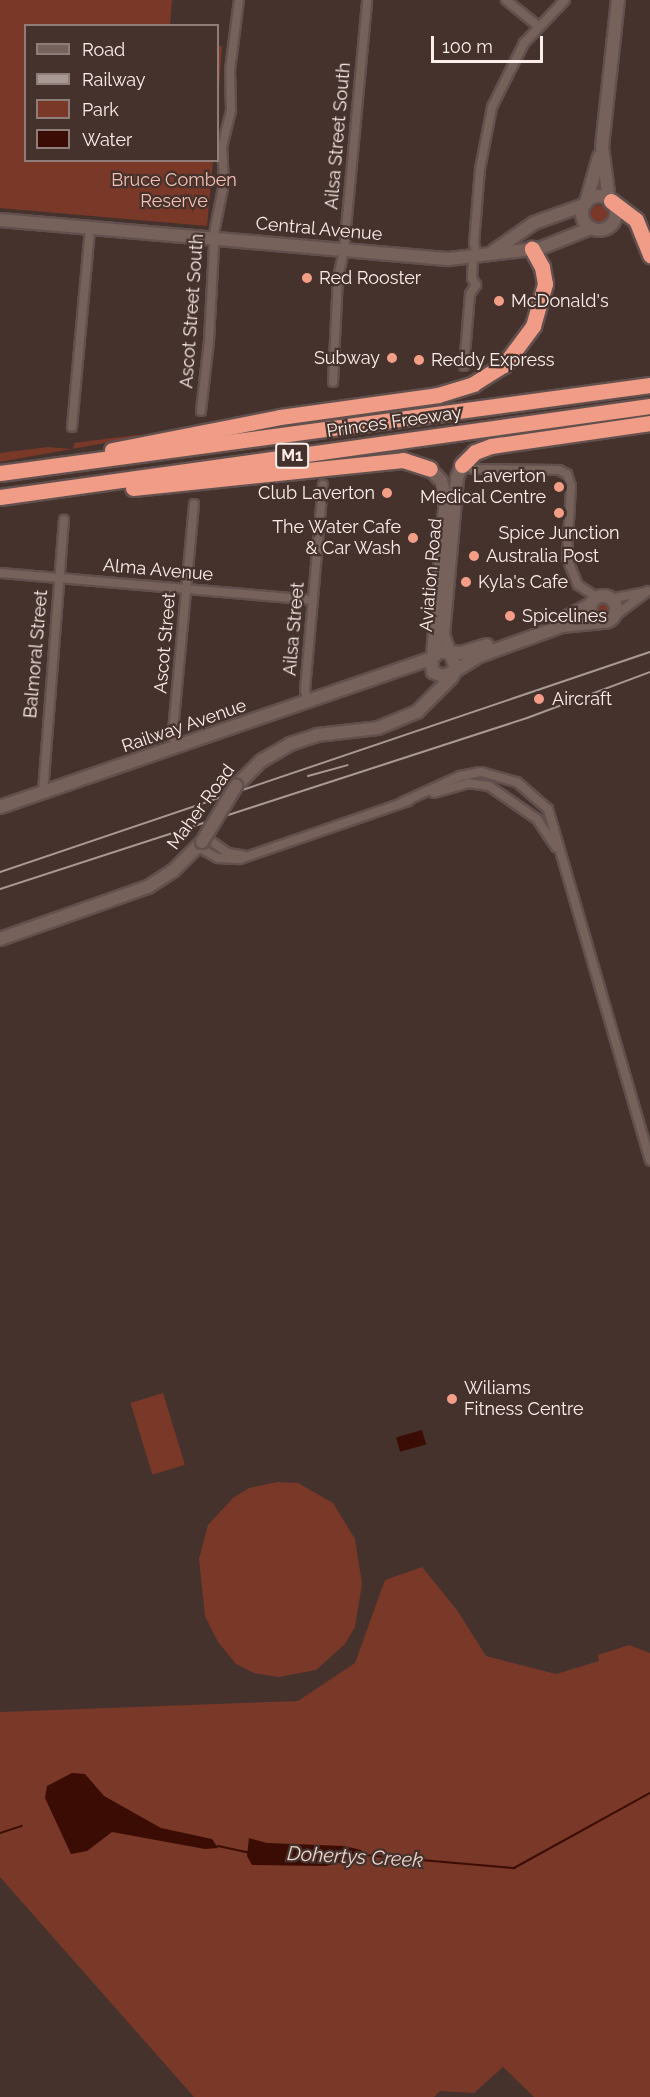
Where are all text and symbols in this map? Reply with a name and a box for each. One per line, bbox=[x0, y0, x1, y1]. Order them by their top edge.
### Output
legend bbox=[24, 24, 219, 162]
scale bar bbox=[434, 24, 546, 62]
text: 100 m bbox=[442, 36, 493, 57]
text: Road bbox=[82, 39, 125, 60]
street label: Ailsa Street South bbox=[321, 62, 355, 210]
text: Railway bbox=[82, 69, 146, 90]
text: Park bbox=[82, 99, 119, 120]
text: Water bbox=[82, 129, 132, 150]
park label: Bruce Comben Reserve bbox=[111, 170, 237, 213]
street label: Central Avenue bbox=[254, 213, 384, 245]
street label: Ascot Street South bbox=[176, 233, 208, 389]
place label: Red Rooster bbox=[319, 267, 421, 289]
marker: Red Rooster bbox=[300, 271, 314, 285]
place label: McDonald's bbox=[511, 290, 609, 312]
marker: McDonald's bbox=[492, 294, 506, 308]
place label: Subway bbox=[314, 347, 380, 369]
place label: Reddy Express bbox=[431, 349, 555, 371]
marker: Subway bbox=[385, 351, 399, 365]
marker: Reddy Express bbox=[412, 353, 426, 367]
street label: Princes Freeway bbox=[325, 402, 463, 442]
road number: M1 bbox=[274, 443, 310, 469]
place label: Laverton Medical Centre bbox=[420, 466, 546, 508]
marker: Laverton Medical Centre bbox=[550, 478, 568, 496]
place label: Club Laverton bbox=[258, 482, 375, 504]
marker: Club Laverton bbox=[380, 486, 394, 500]
marker: Spice Junction bbox=[552, 506, 566, 520]
place label: The Water Cafe & Car Wash bbox=[271, 517, 401, 560]
street label: Aviation Road bbox=[415, 517, 447, 633]
place label: Spice Junction bbox=[498, 522, 620, 544]
marker: The Water Cafe & Car Wash bbox=[406, 531, 420, 545]
place label: Australia Post bbox=[486, 545, 599, 567]
marker: Australia Post bbox=[467, 549, 481, 563]
street label: Alma Avenue bbox=[102, 554, 214, 586]
place label: Kyla's Cafe bbox=[478, 571, 568, 593]
marker: Kyla's Cafe bbox=[459, 575, 473, 589]
street label: Ailsa Street bbox=[279, 581, 309, 677]
street label: Balmoral Street bbox=[20, 589, 52, 719]
street label: Ascot Street bbox=[150, 591, 180, 695]
place label: Spicelines bbox=[522, 605, 607, 627]
marker: Spicelines bbox=[503, 609, 517, 623]
place label: Aircraft bbox=[552, 688, 612, 710]
marker: Aircraft bbox=[530, 690, 548, 708]
street label: Railway Avenue bbox=[118, 694, 250, 758]
street label: Maher Road bbox=[163, 760, 239, 854]
place label: Wiliams Fitness Centre bbox=[464, 1378, 584, 1420]
marker: Wiliams Fitness Centre bbox=[445, 1392, 459, 1406]
water label: Dohertys Creek bbox=[286, 1841, 424, 1873]

